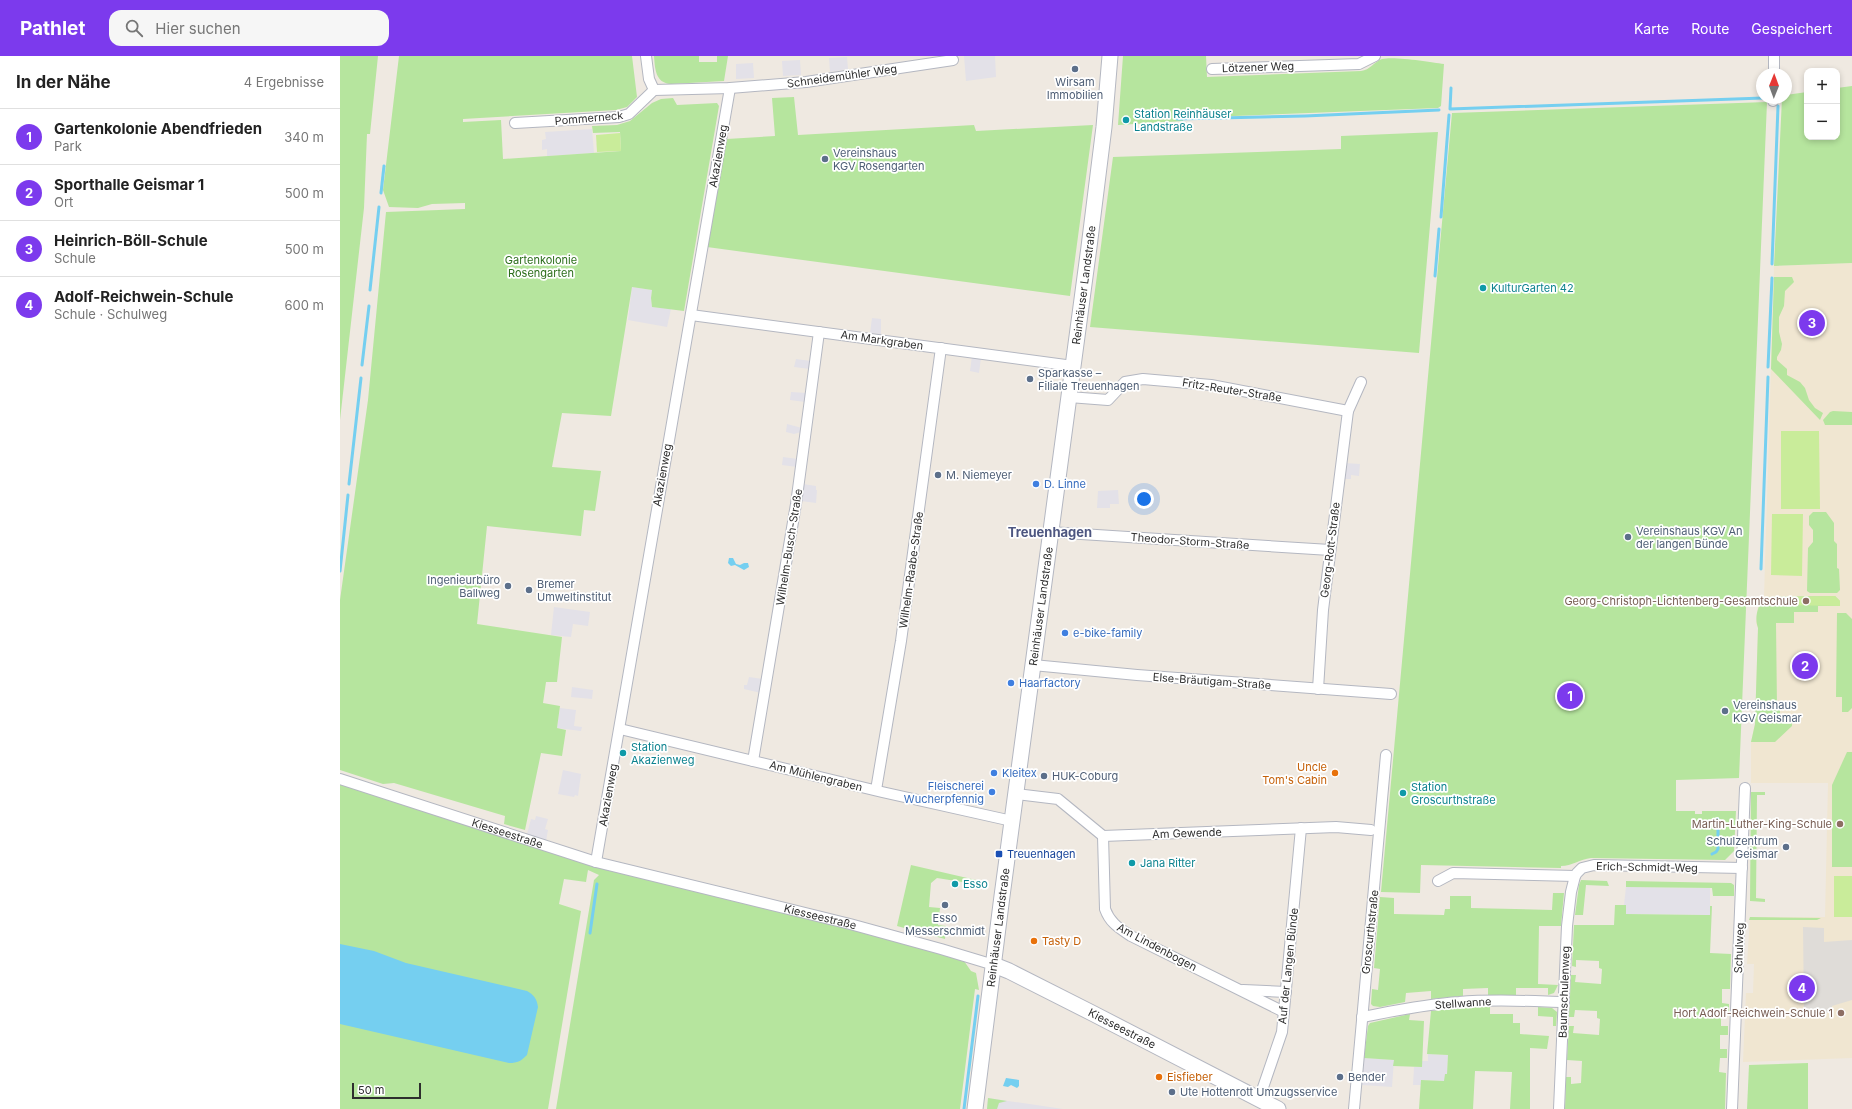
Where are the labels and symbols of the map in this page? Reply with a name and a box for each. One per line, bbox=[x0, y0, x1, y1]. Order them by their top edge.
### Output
street label: Lötzener Weg bbox=[1222, 59, 1294, 75]
street label: Schneidemühler Weg bbox=[786, 61, 898, 91]
marker: Wirsam Immobilien bbox=[1070, 64, 1080, 74]
north arrow bbox=[1756, 68, 1792, 104]
place label: Wirsam Immobilien bbox=[1047, 75, 1103, 102]
place label: Station Reinhäuser Landstraße bbox=[1134, 107, 1231, 134]
street label: Pommerneck bbox=[554, 108, 624, 128]
marker: Station Reinhäuser Landstraße bbox=[1121, 115, 1131, 125]
street label: Akazienweg bbox=[706, 124, 730, 188]
place label: Vereinshaus KGV Rosengarten bbox=[833, 146, 925, 173]
marker: Vereinshaus KGV Rosengarten bbox=[820, 154, 830, 164]
street label: Reinhäuser Landstraße bbox=[1069, 225, 1099, 345]
park label: Gartenkolonie Rosengarten bbox=[505, 253, 577, 280]
place label: KulturGarten 42 bbox=[1491, 281, 1574, 295]
marker: KulturGarten 42 bbox=[1478, 283, 1488, 293]
pin: 3 bbox=[1799, 308, 1825, 338]
street label: Am Markgraben bbox=[840, 327, 924, 353]
place label: Sparkasse – Filiale Treuenhagen bbox=[1038, 366, 1139, 393]
marker: Sparkasse – Filiale Treuenhagen bbox=[1025, 374, 1035, 384]
street label: Fritz-Reuter-Straße bbox=[1181, 375, 1283, 405]
street label: Akazienweg bbox=[650, 443, 674, 507]
place label: M. Niemeyer bbox=[946, 468, 1012, 482]
marker: M. Niemeyer bbox=[933, 470, 943, 480]
place label: D. Linne bbox=[1044, 477, 1086, 491]
marker: D. Linne bbox=[1031, 479, 1041, 489]
street label: Wilhelm-Busch-Straße bbox=[773, 488, 805, 606]
your location bbox=[1134, 489, 1154, 509]
street label: Georg-Rott-Straße bbox=[1317, 501, 1343, 599]
street label: Wilhelm-Raabe-Straße bbox=[896, 510, 926, 630]
district label: Treuenhagen bbox=[1008, 524, 1092, 540]
place label: Vereinshaus KGV An der langen Bünde bbox=[1636, 524, 1743, 551]
street label: Theodor-Storm-Straße bbox=[1130, 530, 1250, 552]
marker: Vereinshaus KGV An der langen Bünde bbox=[1623, 532, 1633, 542]
street label: Reinhäuser Landstraße bbox=[1026, 546, 1056, 667]
place label: Ingenieurbüro Ballweg bbox=[427, 573, 500, 600]
place label: Bremer Umweltinstitut bbox=[537, 577, 612, 604]
marker: Ingenieurbüro Ballweg bbox=[503, 581, 513, 591]
marker: Bremer Umweltinstitut bbox=[524, 585, 534, 595]
place label: Georg-Christoph-Lichtenberg-Gesamtschule bbox=[1564, 594, 1798, 608]
marker: Georg-Christoph-Lichtenberg-Gesamtschule bbox=[1801, 596, 1811, 606]
place label: e-bike-family bbox=[1073, 626, 1142, 640]
marker: e-bike-family bbox=[1060, 628, 1070, 638]
pin: 2 bbox=[1792, 651, 1818, 681]
street label: Else-Bräutigam-Straße bbox=[1152, 670, 1272, 692]
place label: Haarfactory bbox=[1019, 676, 1081, 690]
marker: Haarfactory bbox=[1006, 678, 1016, 688]
pin: 1 bbox=[1557, 681, 1583, 711]
place label: Vereinshaus KGV Geismar bbox=[1733, 698, 1802, 725]
marker: Vereinshaus KGV Geismar bbox=[1720, 706, 1730, 716]
place label: Station Akazienweg bbox=[631, 740, 694, 767]
marker: Station Akazienweg bbox=[618, 748, 628, 758]
street label: Am Mühlengraben bbox=[768, 758, 864, 794]
place label: Uncle Tom's Cabin bbox=[1262, 760, 1327, 787]
street label: Akazienweg bbox=[596, 763, 620, 827]
place label: Kleitex bbox=[1002, 766, 1037, 780]
marker: Kleitex bbox=[989, 768, 999, 778]
marker: Uncle Tom's Cabin bbox=[1330, 768, 1340, 778]
place label: HUK-Coburg bbox=[1052, 769, 1118, 783]
marker: HUK-Coburg bbox=[1039, 771, 1049, 781]
place label: Fleischerei Wucherpfennig bbox=[904, 779, 984, 806]
place label: Station Groscurthstraße bbox=[1411, 780, 1496, 807]
marker: Fleischerei Wucherpfennig bbox=[987, 787, 997, 797]
marker: Station Groscurthstraße bbox=[1398, 788, 1408, 798]
street label: Kiesseestraße bbox=[470, 815, 545, 851]
place label: Martin-Luther-King-Schule bbox=[1692, 817, 1832, 831]
marker: Martin-Luther-King-Schule bbox=[1835, 819, 1845, 829]
street label: Am Gewende bbox=[1152, 825, 1222, 841]
place label: Schulzentrum Geismar bbox=[1706, 834, 1778, 861]
marker: Schulzentrum Geismar bbox=[1781, 842, 1791, 852]
place label: Treuenhagen bbox=[1007, 847, 1076, 861]
marker: Treuenhagen bbox=[994, 849, 1004, 859]
place label: Jana Ritter bbox=[1140, 856, 1195, 870]
marker: Jana Ritter bbox=[1127, 858, 1137, 868]
street label: Erich-Schmidt-Weg bbox=[1596, 859, 1698, 875]
street label: Reinhäuser Landstraße bbox=[984, 867, 1013, 988]
place label: Esso bbox=[963, 877, 988, 891]
marker: Esso bbox=[950, 879, 960, 889]
street label: Groscurthstraße bbox=[1359, 889, 1381, 975]
marker: Esso Messerschmidt bbox=[940, 900, 950, 910]
street label: Kiesseestraße bbox=[783, 901, 858, 932]
street label: Auf der Langen Bünde bbox=[1275, 907, 1301, 1025]
place label: Esso Messerschmidt bbox=[905, 911, 985, 938]
street label: Am Lindenbogen bbox=[1115, 920, 1199, 974]
street label: Schulweg bbox=[1731, 922, 1747, 974]
place label: Tasty D bbox=[1042, 934, 1081, 948]
marker: Tasty D bbox=[1029, 936, 1039, 946]
street label: Baumschulenweg bbox=[1555, 946, 1573, 1038]
pin: 4 bbox=[1789, 973, 1815, 1003]
street label: Stellwanne bbox=[1434, 994, 1492, 1012]
street label: Kiesseestraße bbox=[1086, 1005, 1158, 1052]
place label: Hort Adolf-Reichwein-Schule 1 bbox=[1674, 1006, 1833, 1020]
marker: Hort Adolf-Reichwein-Schule 1 bbox=[1836, 1008, 1846, 1018]
place label: Eisfieber bbox=[1167, 1070, 1213, 1084]
place label: Bender bbox=[1348, 1070, 1385, 1084]
marker: Eisfieber bbox=[1154, 1072, 1164, 1082]
marker: Bender bbox=[1335, 1072, 1345, 1082]
scale bar bbox=[352, 1081, 421, 1100]
place label: Ute Hottenrott Umzugsservice bbox=[1180, 1085, 1337, 1099]
marker: Ute Hottenrott Umzugsservice bbox=[1167, 1087, 1177, 1097]

